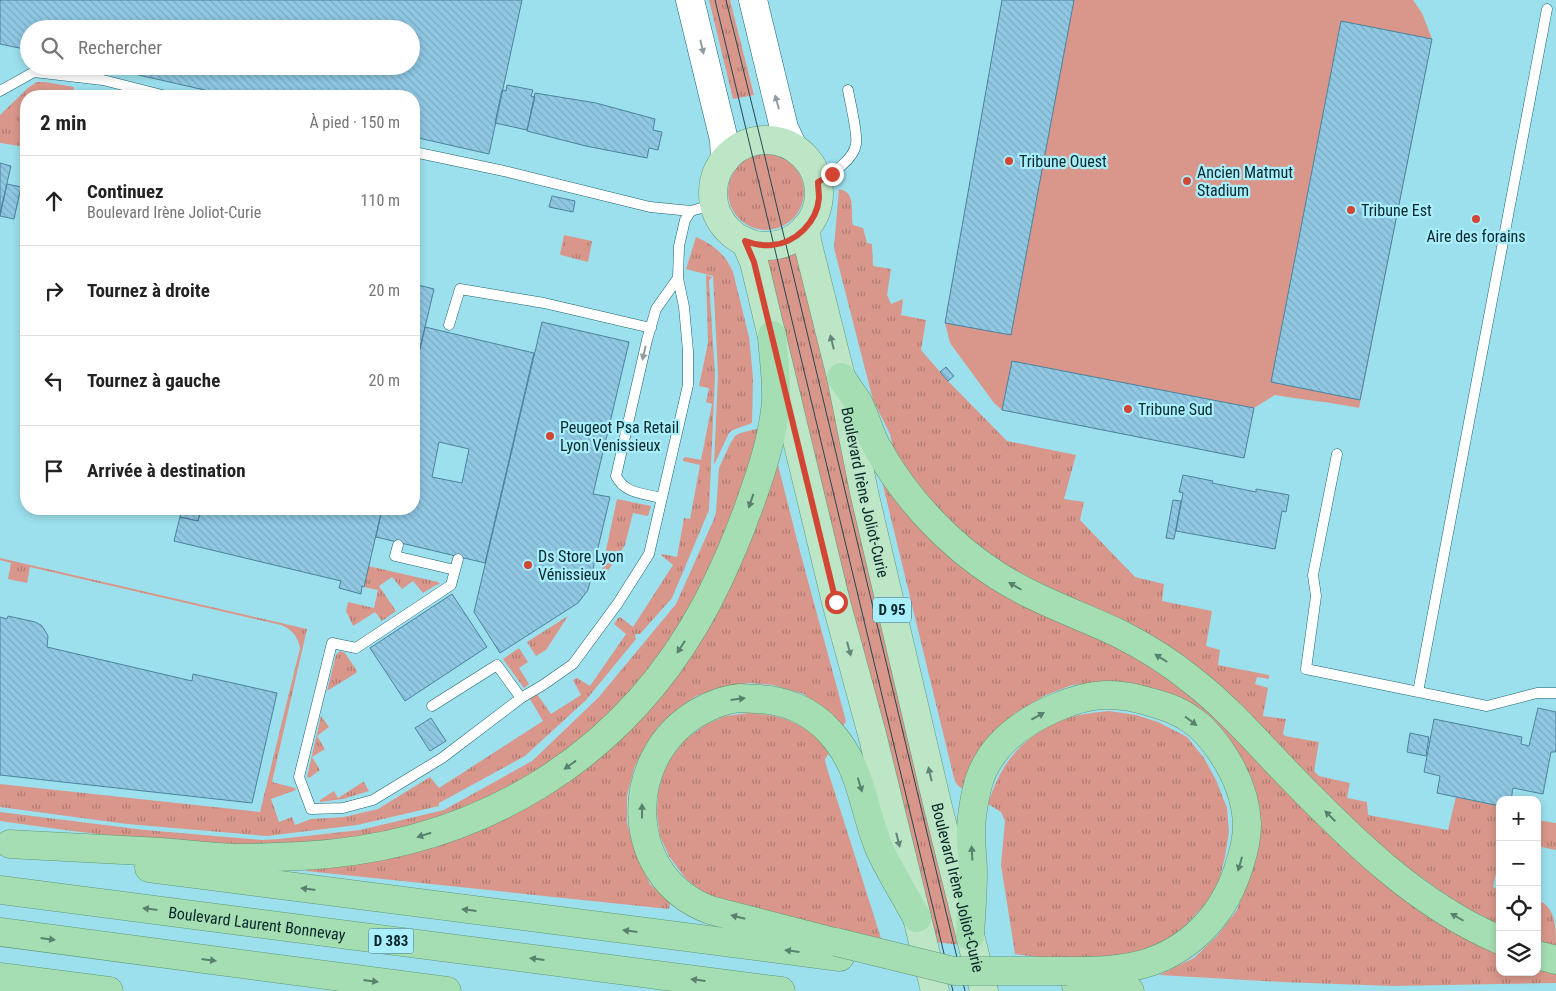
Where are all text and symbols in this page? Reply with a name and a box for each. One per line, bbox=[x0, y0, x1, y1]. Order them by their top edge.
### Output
search box bbox=[20, 20, 420, 75]
icon: search bbox=[38, 34, 66, 62]
text: Rechercher bbox=[78, 36, 162, 59]
one-way arrow bbox=[698, 40, 706, 55]
one-way arrow bbox=[773, 94, 781, 109]
text: 2 min bbox=[40, 111, 87, 135]
text: À pied · 150 m bbox=[309, 113, 400, 132]
place label: Tribune Ouest bbox=[1019, 152, 1107, 171]
marker: Tribune Ouest bbox=[1003, 155, 1015, 167]
route end bbox=[821, 163, 844, 186]
place label: Ancien Matmut Stadium bbox=[1197, 163, 1293, 200]
marker: Ancien Matmut Stadium bbox=[1181, 175, 1193, 187]
text: Continuez bbox=[87, 180, 164, 203]
icon: ahead bbox=[40, 187, 68, 215]
text: 110 m bbox=[361, 191, 400, 210]
place label: Tribune Est bbox=[1361, 201, 1432, 220]
text: Boulevard Irène Joliot-Curie bbox=[87, 203, 261, 222]
marker: Tribune Est bbox=[1345, 204, 1357, 216]
marker: Aire des forains bbox=[1470, 213, 1482, 225]
place label: Aire des forains bbox=[1426, 227, 1526, 246]
icon: right bbox=[40, 277, 68, 305]
text: Tournez à droite bbox=[87, 279, 210, 302]
text: 20 m bbox=[368, 281, 400, 300]
one-way arrow bbox=[828, 335, 836, 350]
one-way arrow bbox=[640, 345, 648, 360]
icon: left bbox=[40, 367, 68, 395]
text: Tournez à gauche bbox=[87, 369, 220, 392]
text: 20 m bbox=[368, 371, 400, 390]
place label: Tribune Sud bbox=[1138, 400, 1213, 419]
marker: Tribune Sud bbox=[1122, 403, 1134, 415]
street label: Boulevard Irène Joliot-Curie bbox=[837, 405, 893, 580]
place label: Peugeot Psa Retail Lyon Venissieux bbox=[560, 418, 679, 455]
marker: Peugeot Psa Retail Lyon Venissieux bbox=[544, 430, 556, 442]
icon: arrive bbox=[40, 457, 68, 485]
text: Arrivée à destination bbox=[87, 459, 246, 482]
one-way arrow bbox=[747, 494, 754, 509]
place label: Ds Store Lyon Vénissieux bbox=[538, 547, 624, 584]
marker: Ds Store Lyon Vénissieux bbox=[522, 559, 534, 571]
one-way arrow bbox=[1008, 582, 1023, 590]
route start bbox=[825, 591, 848, 614]
road number: D 95 bbox=[873, 598, 911, 622]
one-way arrow bbox=[676, 641, 686, 654]
one-way arrow bbox=[845, 642, 853, 657]
one-way arrow bbox=[1154, 653, 1167, 663]
one-way arrow bbox=[731, 695, 747, 703]
one-way arrow bbox=[1031, 712, 1045, 720]
one-way arrow bbox=[1184, 715, 1197, 726]
one-way arrow bbox=[564, 759, 577, 770]
one-way arrow bbox=[926, 766, 934, 782]
one-way arrow bbox=[856, 777, 864, 792]
map controls bbox=[1496, 796, 1541, 976]
button: + bbox=[1496, 796, 1541, 841]
street label: Boulevard Irène Joliot-Curie bbox=[927, 801, 988, 974]
one-way arrow bbox=[638, 803, 646, 819]
one-way arrow bbox=[1324, 811, 1336, 823]
one-way arrow bbox=[417, 832, 432, 840]
one-way arrow bbox=[894, 833, 902, 848]
button: − bbox=[1496, 841, 1541, 886]
one-way arrow bbox=[968, 844, 976, 860]
one-way arrow bbox=[1235, 857, 1243, 872]
one-way arrow bbox=[300, 885, 316, 893]
button: locate bbox=[1496, 886, 1541, 931]
street label: Boulevard Laurent Bonnevay bbox=[167, 903, 347, 945]
one-way arrow bbox=[142, 905, 158, 913]
one-way arrow bbox=[461, 906, 477, 914]
one-way arrow bbox=[731, 913, 746, 921]
one-way arrow bbox=[1450, 913, 1463, 922]
one-way arrow bbox=[622, 927, 638, 935]
road number: D 383 bbox=[368, 928, 414, 954]
button: layers bbox=[1496, 931, 1541, 976]
one-way arrow bbox=[41, 935, 57, 943]
one-way arrow bbox=[783, 947, 799, 955]
one-way arrow bbox=[528, 955, 544, 963]
one-way arrow bbox=[202, 956, 218, 964]
one-way arrow bbox=[690, 976, 706, 984]
one-way arrow bbox=[363, 977, 379, 985]

